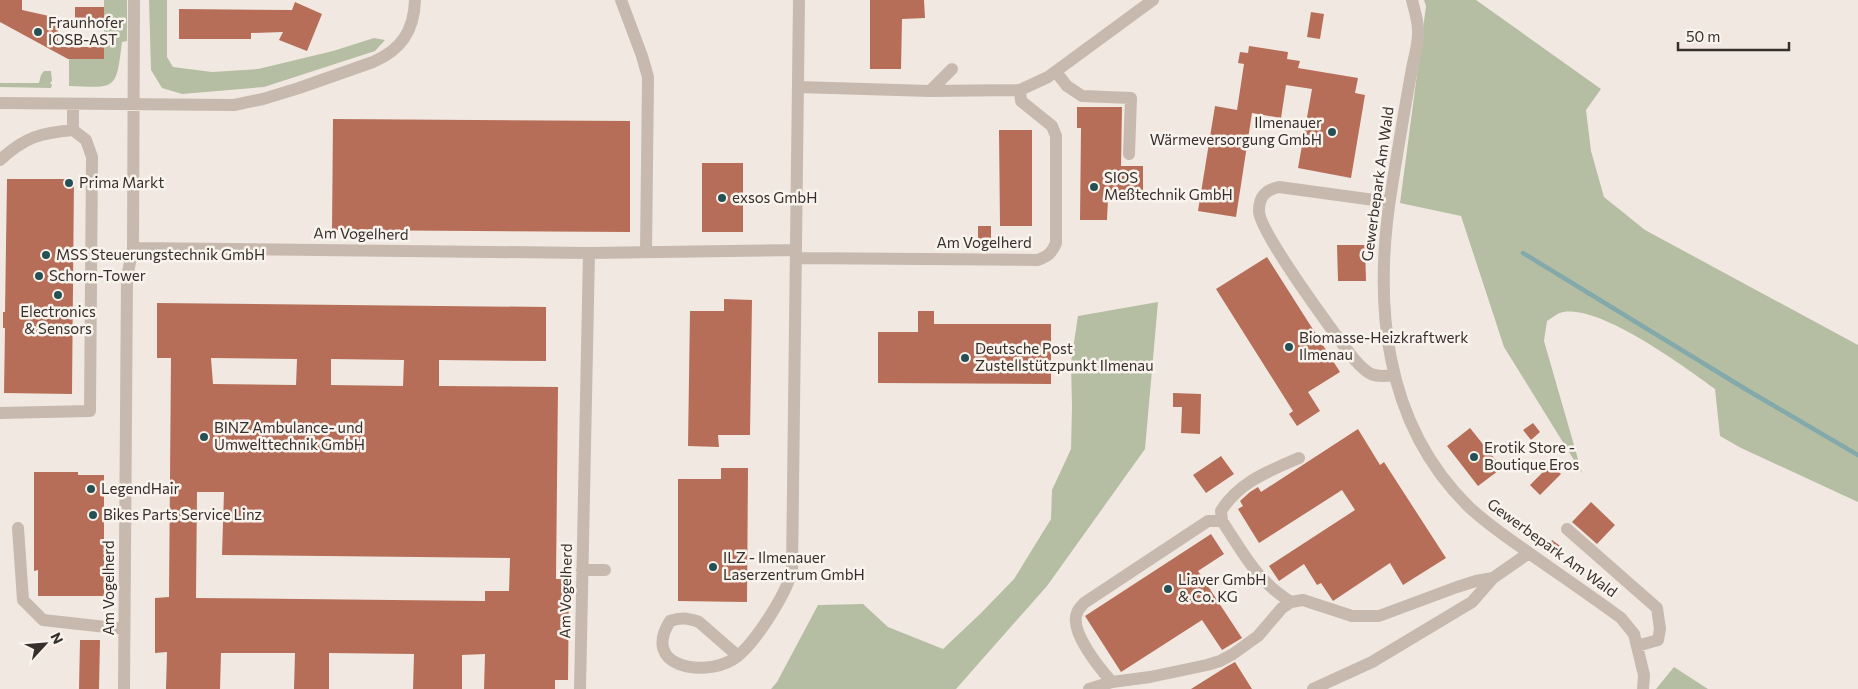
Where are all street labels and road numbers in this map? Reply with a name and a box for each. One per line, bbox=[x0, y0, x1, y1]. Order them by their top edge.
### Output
street label: Gewerbepark Am Wald bbox=[1357, 105, 1397, 262]
street label: Am Vogelherd bbox=[313, 223, 409, 243]
street label: Am Vogelherd bbox=[936, 233, 1032, 251]
street label: Gewerbepark Am Wald bbox=[1484, 494, 1621, 600]
street label: Am Vogelherd bbox=[99, 540, 117, 636]
street label: Am Vogelherd bbox=[555, 543, 575, 639]

